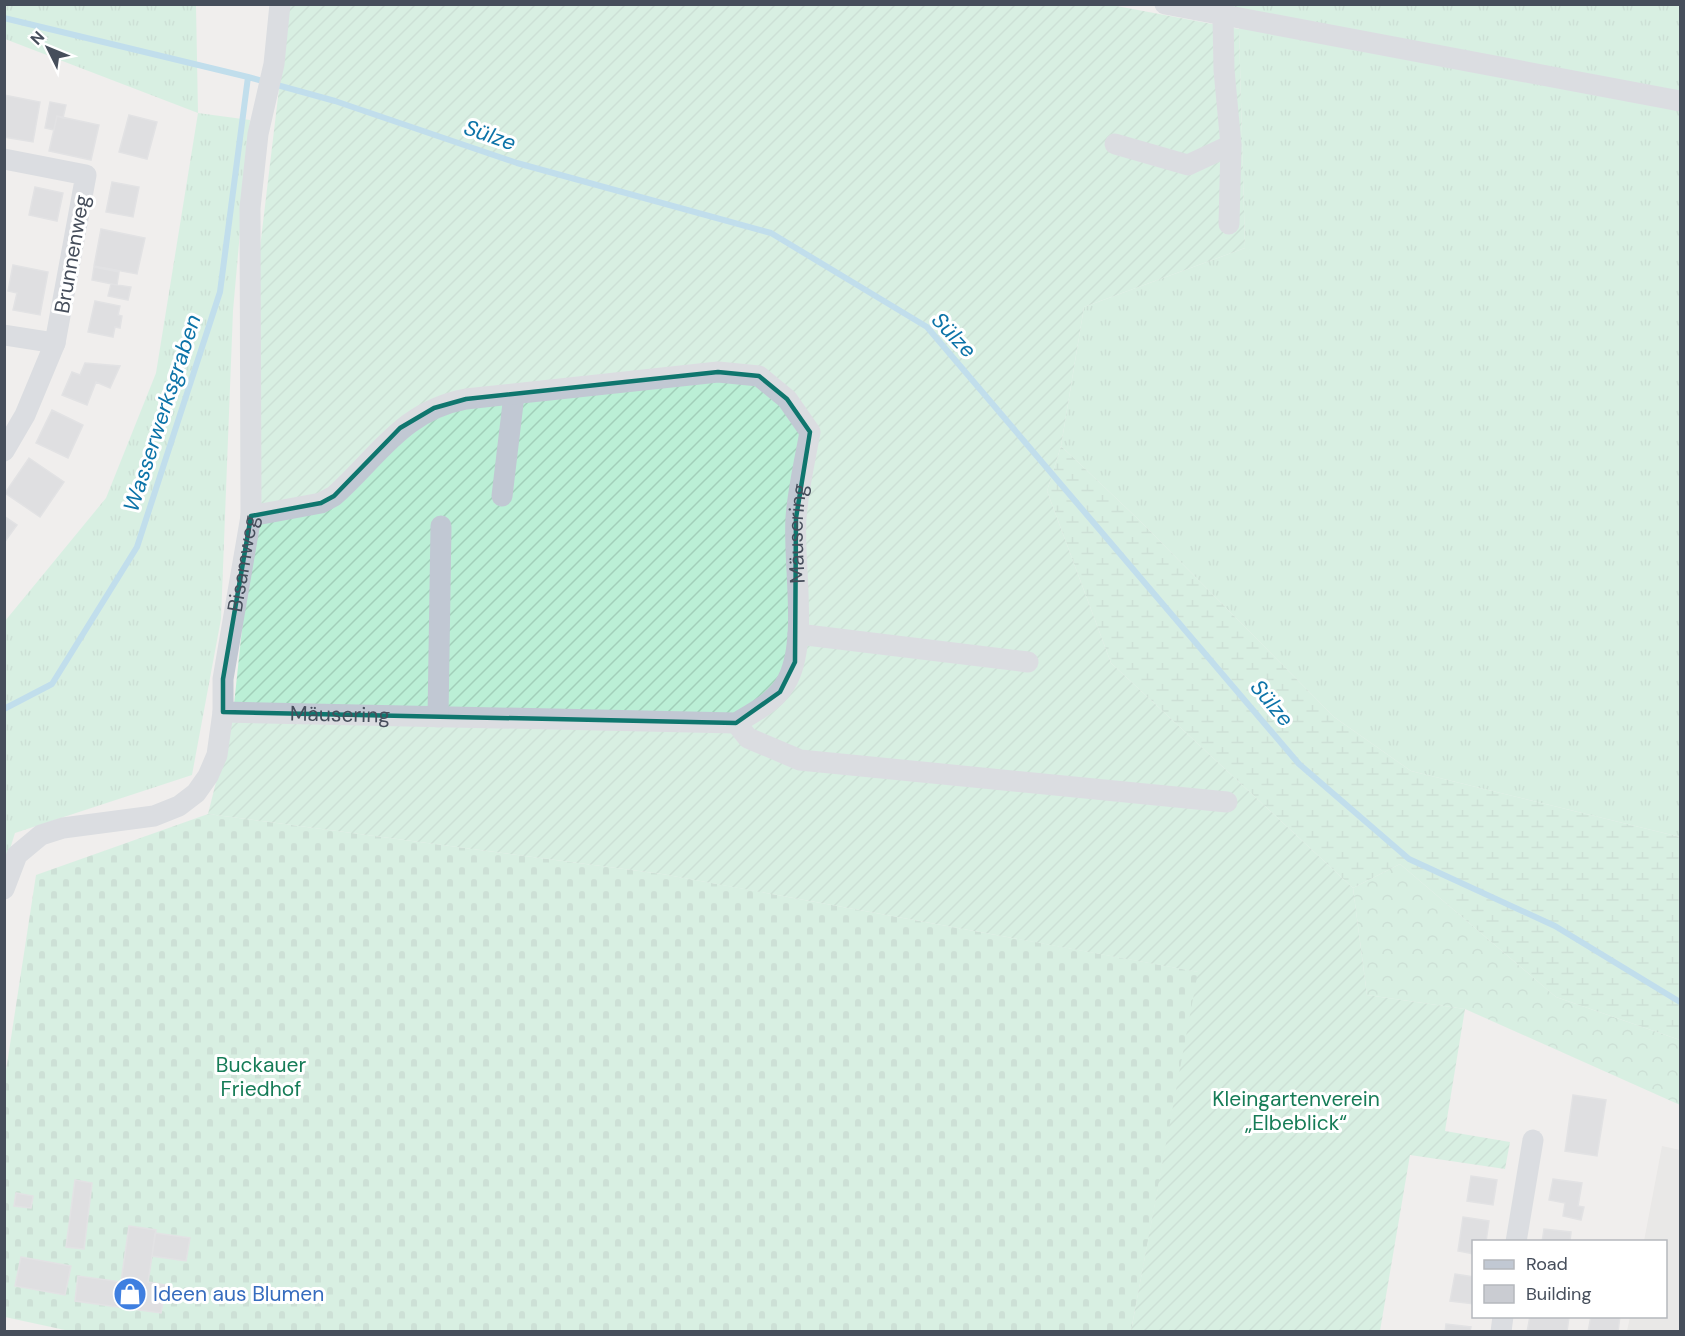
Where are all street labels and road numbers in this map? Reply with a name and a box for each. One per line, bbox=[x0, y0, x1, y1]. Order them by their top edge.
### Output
street label: Brunnenweg bbox=[48, 192, 96, 315]
street label: Mäusering bbox=[782, 481, 814, 584]
street label: Bisamweg bbox=[221, 513, 265, 614]
street label: Mäusering bbox=[290, 699, 391, 730]

